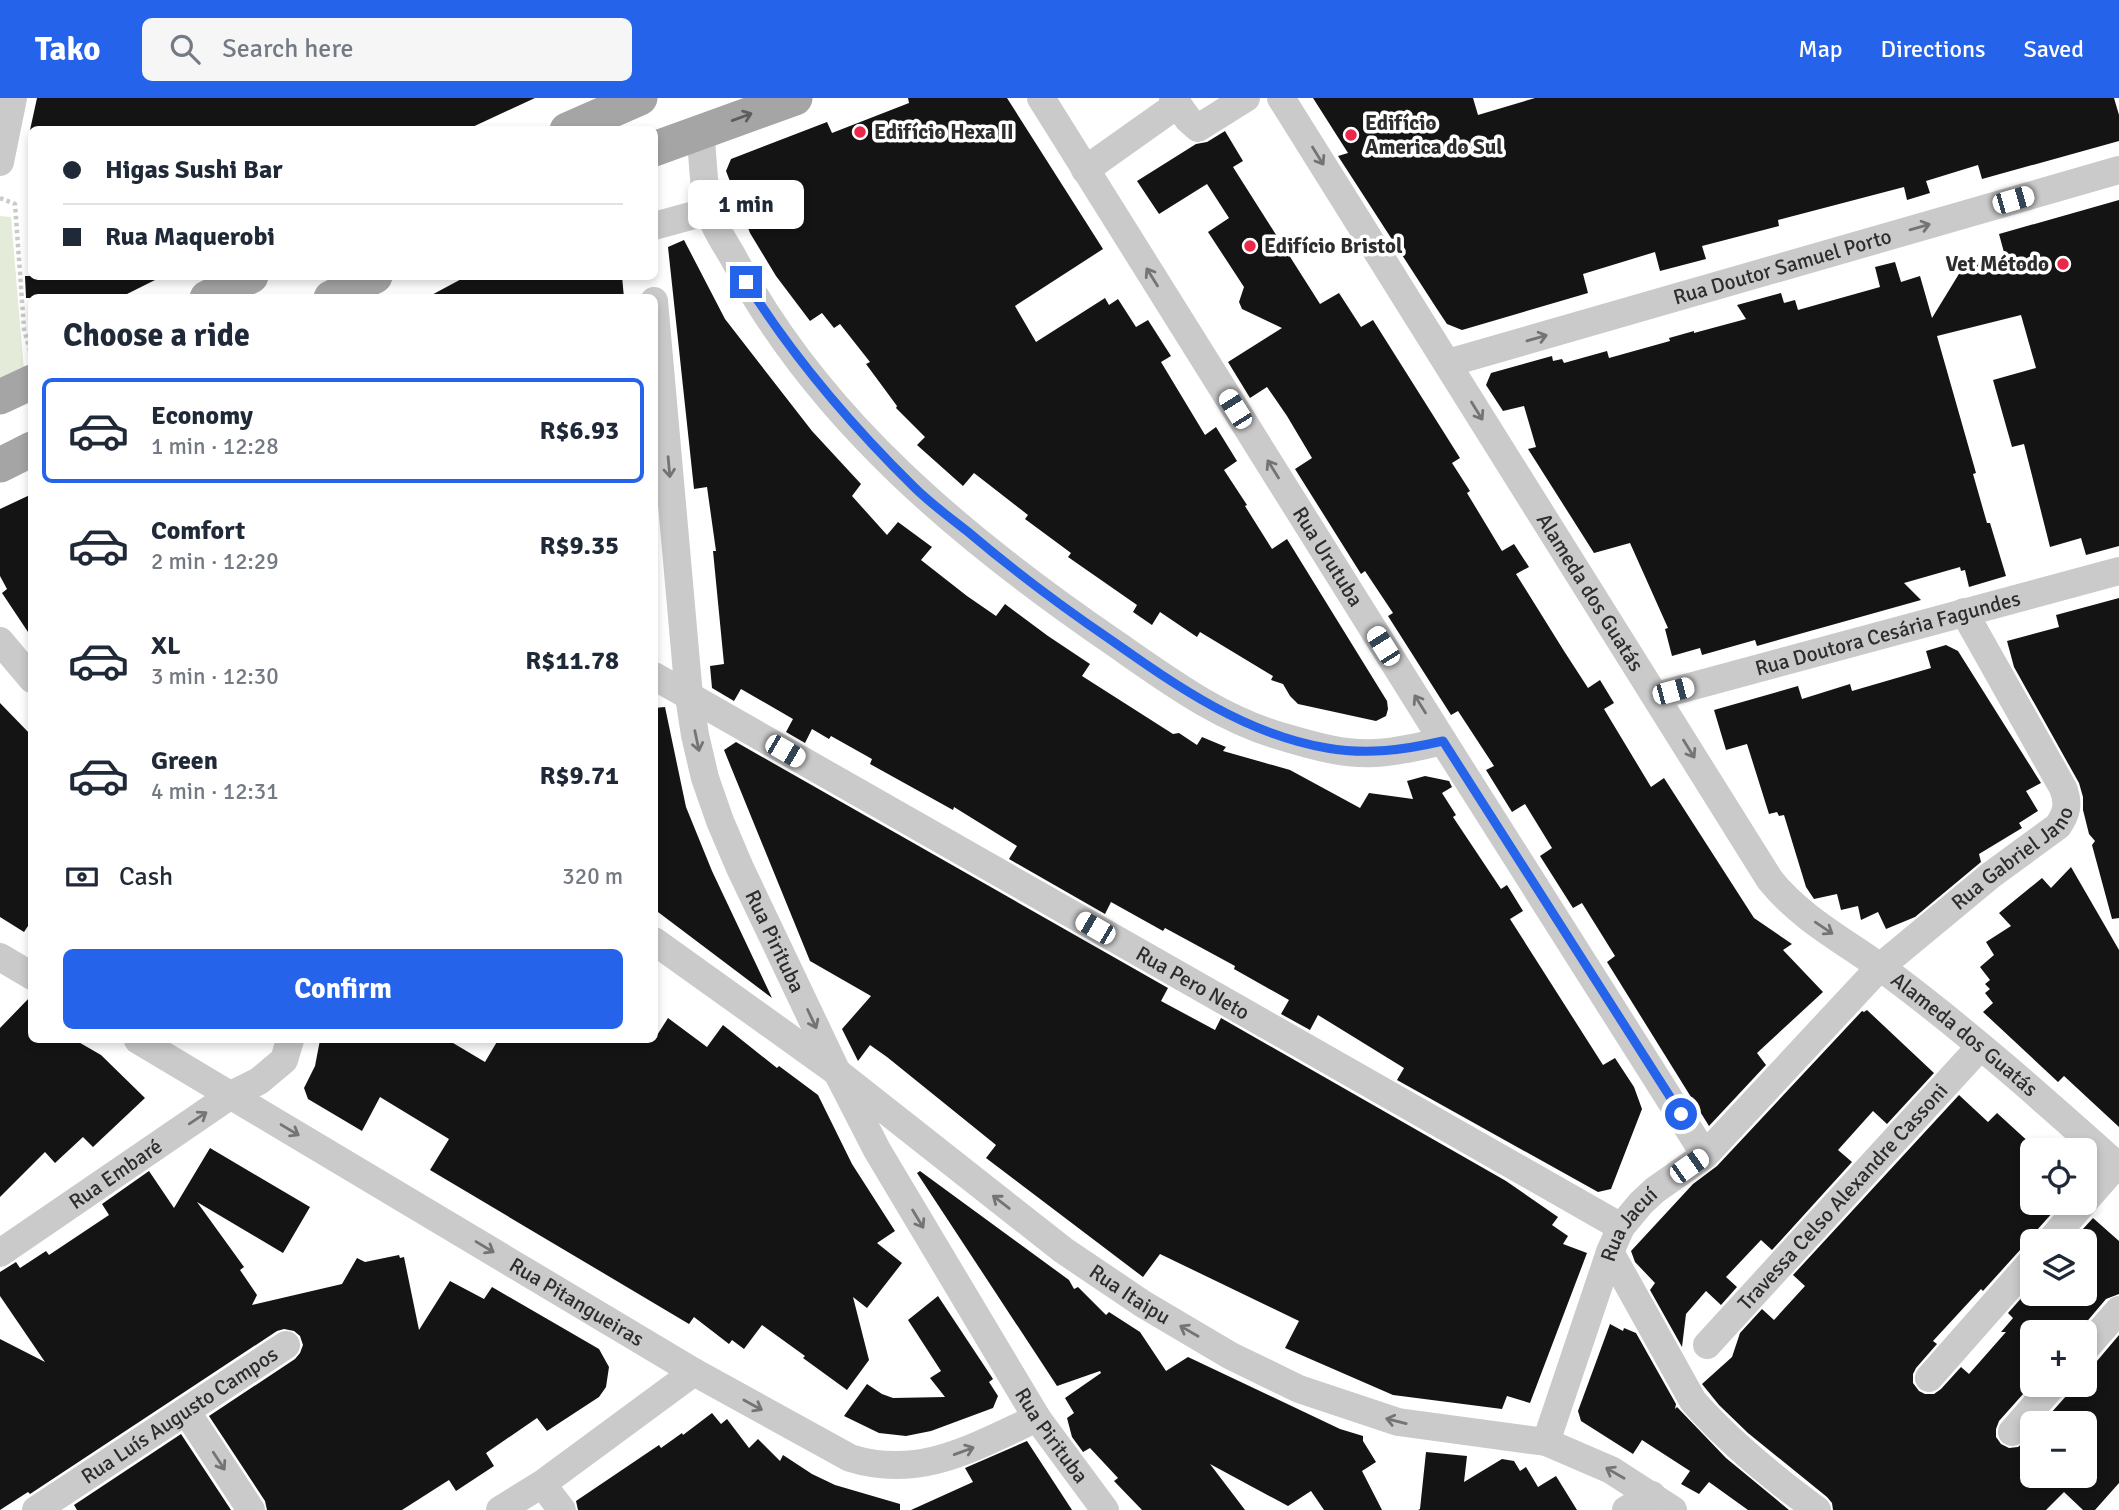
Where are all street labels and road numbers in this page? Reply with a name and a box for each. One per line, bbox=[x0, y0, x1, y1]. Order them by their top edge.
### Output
street label: Rua Doutor Samuel Porto bbox=[1670, 223, 1895, 311]
street label: Rua Urutuba bbox=[1287, 502, 1369, 611]
street label: Alameda dos Guatás bbox=[1531, 508, 1649, 676]
street label: Rua Doutora Cesária Fagundes bbox=[1752, 585, 2023, 682]
street label: Rua Gabriel Jano bbox=[1946, 804, 2079, 916]
street label: Rua Pirituba bbox=[739, 886, 810, 997]
street label: Rua Pero Neto bbox=[1131, 940, 1254, 1026]
street label: Alameda dos Guatás bbox=[1886, 967, 2043, 1102]
street label: Travessa Celso Alexandre Cassoni bbox=[1732, 1078, 1953, 1316]
street label: Rua Embaré bbox=[64, 1133, 167, 1215]
street label: Rua Jacuí bbox=[1595, 1181, 1663, 1265]
street label: Rua Pitangueiras bbox=[505, 1252, 649, 1352]
street label: Rua Itaipu bbox=[1084, 1259, 1175, 1330]
street label: Rua Luís Augusto Campos bbox=[76, 1341, 283, 1489]
street label: Rua Pirituba bbox=[1009, 1383, 1094, 1488]

